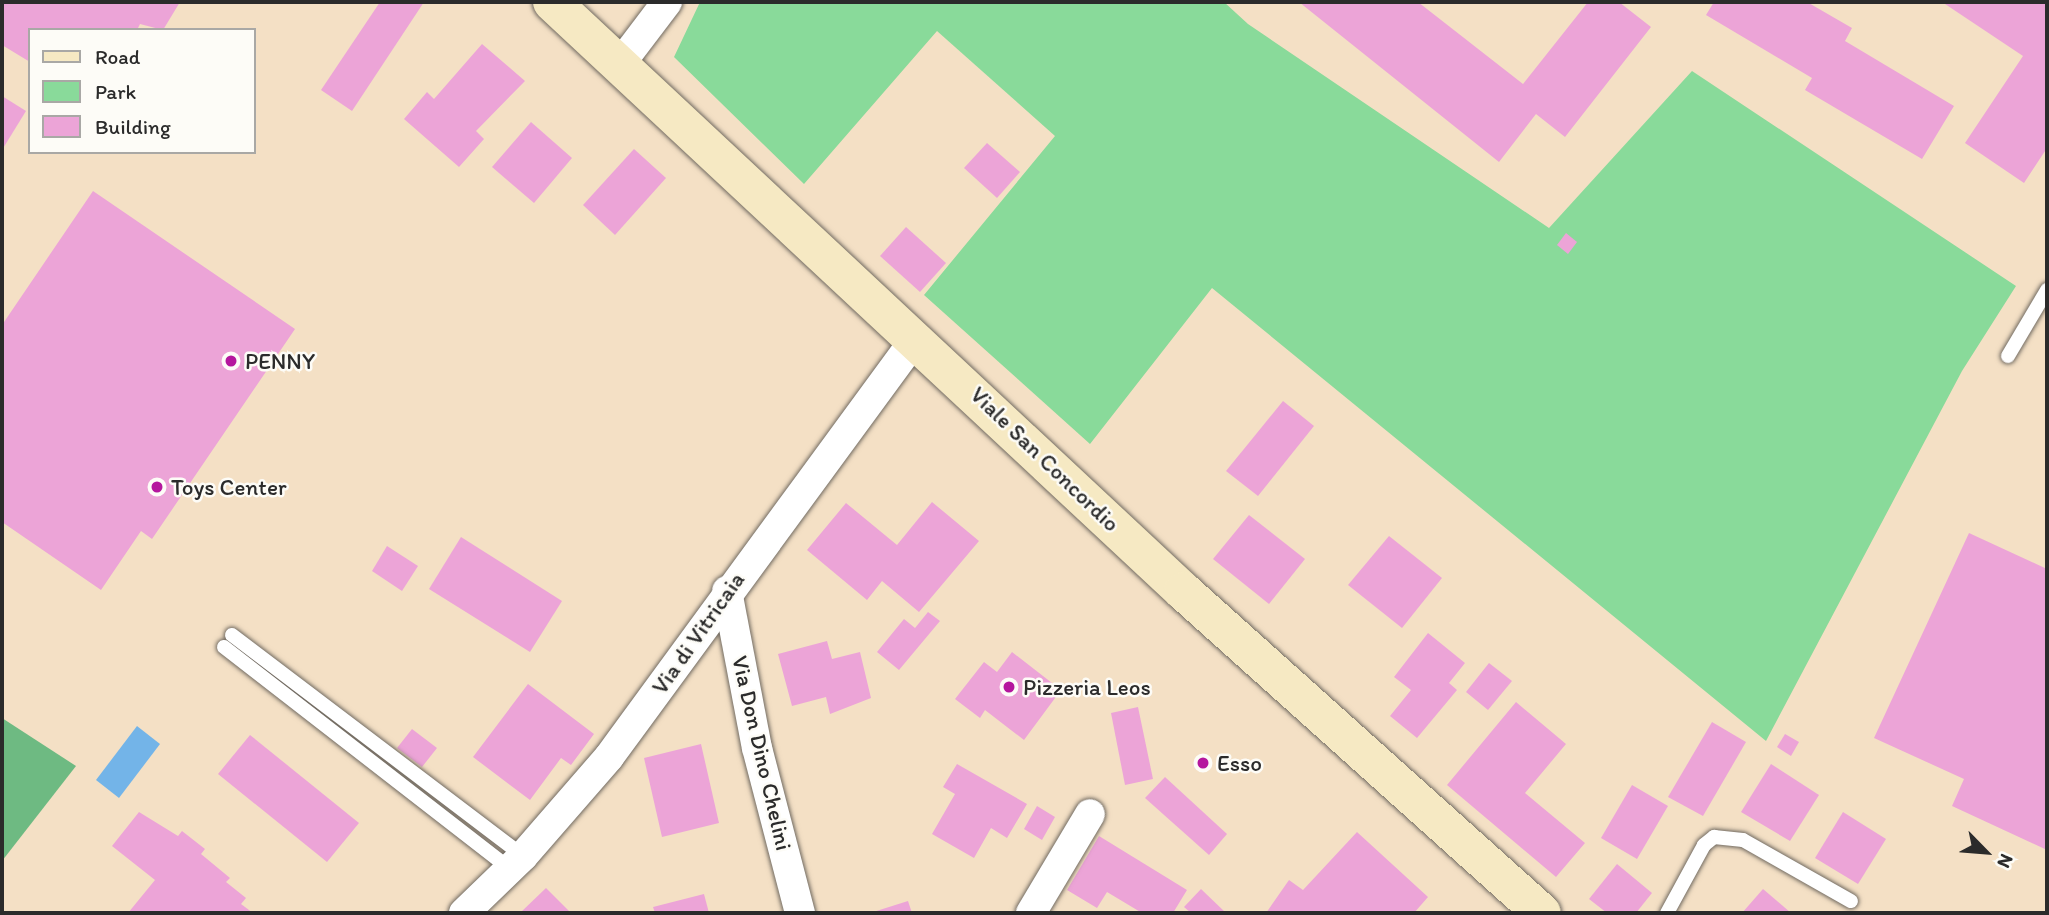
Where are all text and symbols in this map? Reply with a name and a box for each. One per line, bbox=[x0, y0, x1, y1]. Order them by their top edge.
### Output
legend bbox=[28, 28, 256, 154]
text: Road bbox=[95, 44, 140, 69]
text: Park bbox=[95, 79, 136, 104]
text: Building bbox=[95, 114, 171, 139]
place label: PENNY bbox=[245, 347, 315, 375]
marker: PENNY bbox=[223, 353, 239, 369]
street label: Viale San Concordio bbox=[964, 380, 1126, 538]
place label: Toys Center bbox=[171, 473, 287, 501]
marker: Toys Center bbox=[149, 479, 165, 495]
street label: Via di Vitricaia bbox=[646, 567, 750, 699]
street label: Via Don Dino Chelini bbox=[726, 652, 798, 854]
place label: Pizzeria Leos bbox=[1023, 673, 1151, 701]
marker: Pizzeria Leos bbox=[1001, 679, 1017, 695]
place label: Esso bbox=[1217, 749, 1262, 777]
marker: Esso bbox=[1195, 755, 1211, 771]
north arrow bbox=[1951, 817, 2021, 887]
text: N bbox=[1992, 850, 2019, 872]

